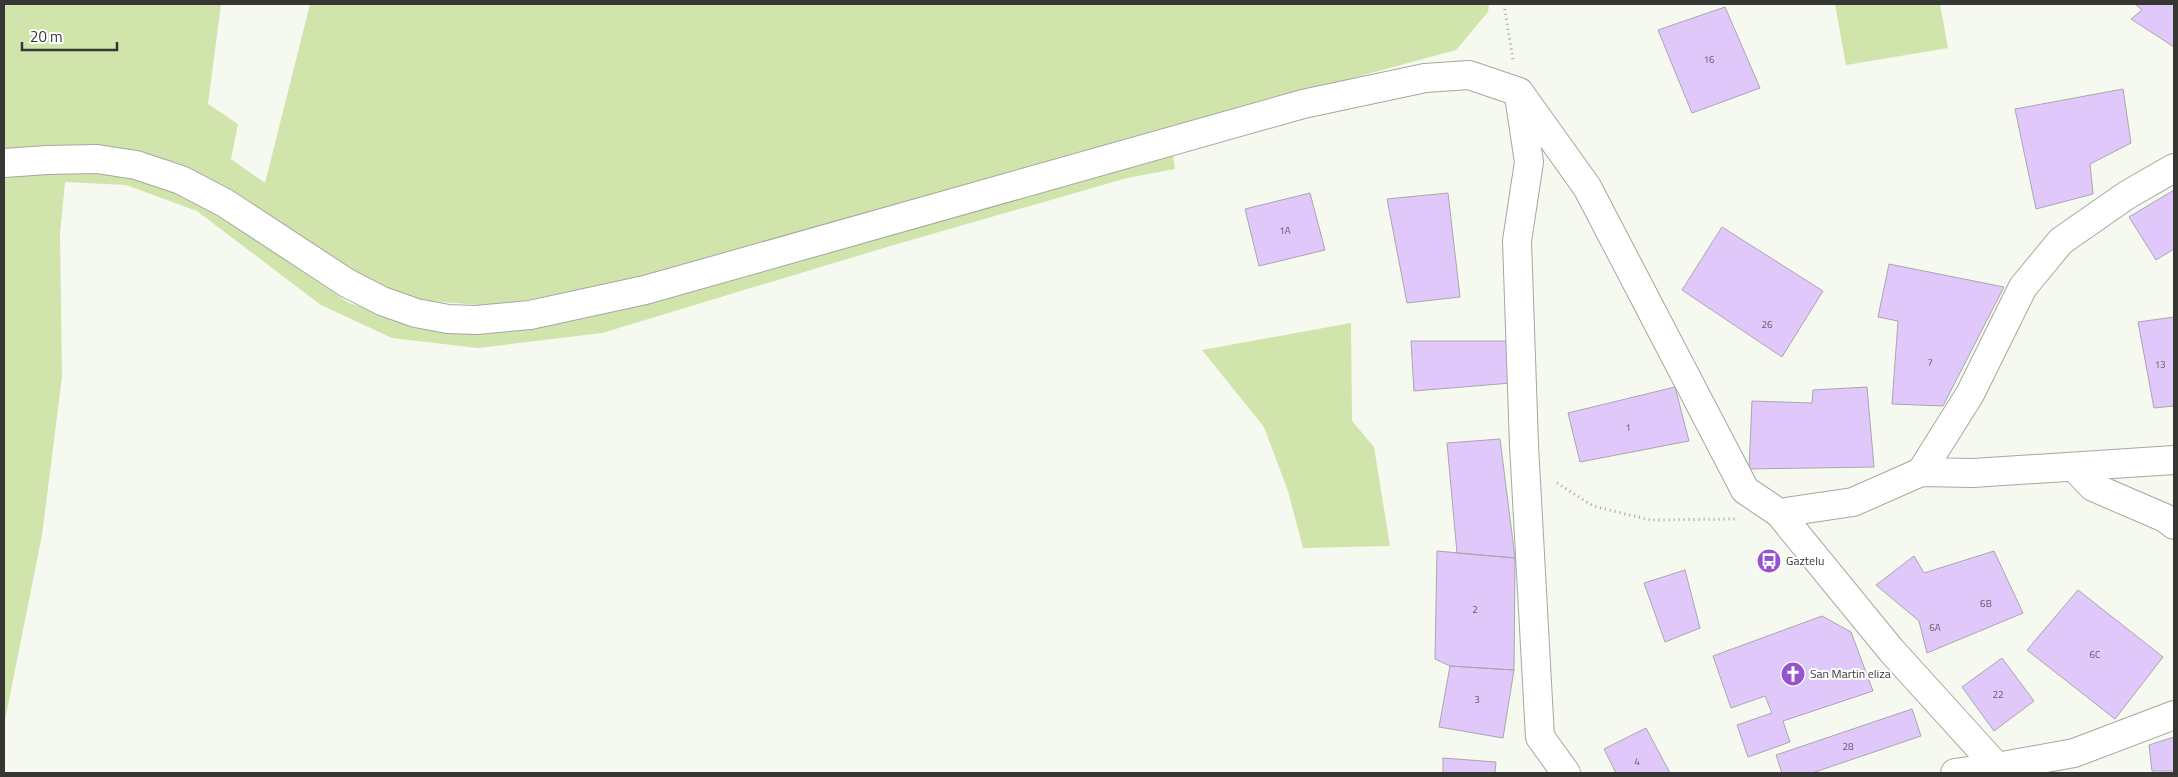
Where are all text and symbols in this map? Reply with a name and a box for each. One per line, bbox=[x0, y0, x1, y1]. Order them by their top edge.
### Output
scale bar bbox=[22, 20, 118, 52]
text: 20 m bbox=[30, 25, 63, 48]
house number: 16 bbox=[1703, 52, 1715, 67]
house number: 1A bbox=[1279, 223, 1291, 238]
house number: 26 bbox=[1761, 317, 1773, 332]
house number: 7 bbox=[1927, 355, 1933, 370]
house number: 13 bbox=[2154, 357, 2166, 372]
house number: 1 bbox=[1625, 420, 1631, 435]
bus stop icon: Gaztelu bbox=[1756, 548, 1782, 574]
place label: Gaztelu bbox=[1786, 551, 1824, 570]
house number: 6B bbox=[1980, 596, 1992, 611]
house number: 2 bbox=[1472, 602, 1478, 617]
house number: 6A bbox=[1929, 620, 1941, 635]
house number: 6C bbox=[2089, 647, 2101, 662]
church icon: San Martin eliza bbox=[1780, 661, 1806, 687]
place label: San Martin eliza bbox=[1810, 664, 1891, 683]
house number: 22 bbox=[1992, 687, 2004, 702]
house number: 3 bbox=[1474, 692, 1480, 707]
house number: 28 bbox=[1842, 739, 1854, 754]
house number: 4 bbox=[1634, 754, 1640, 769]

